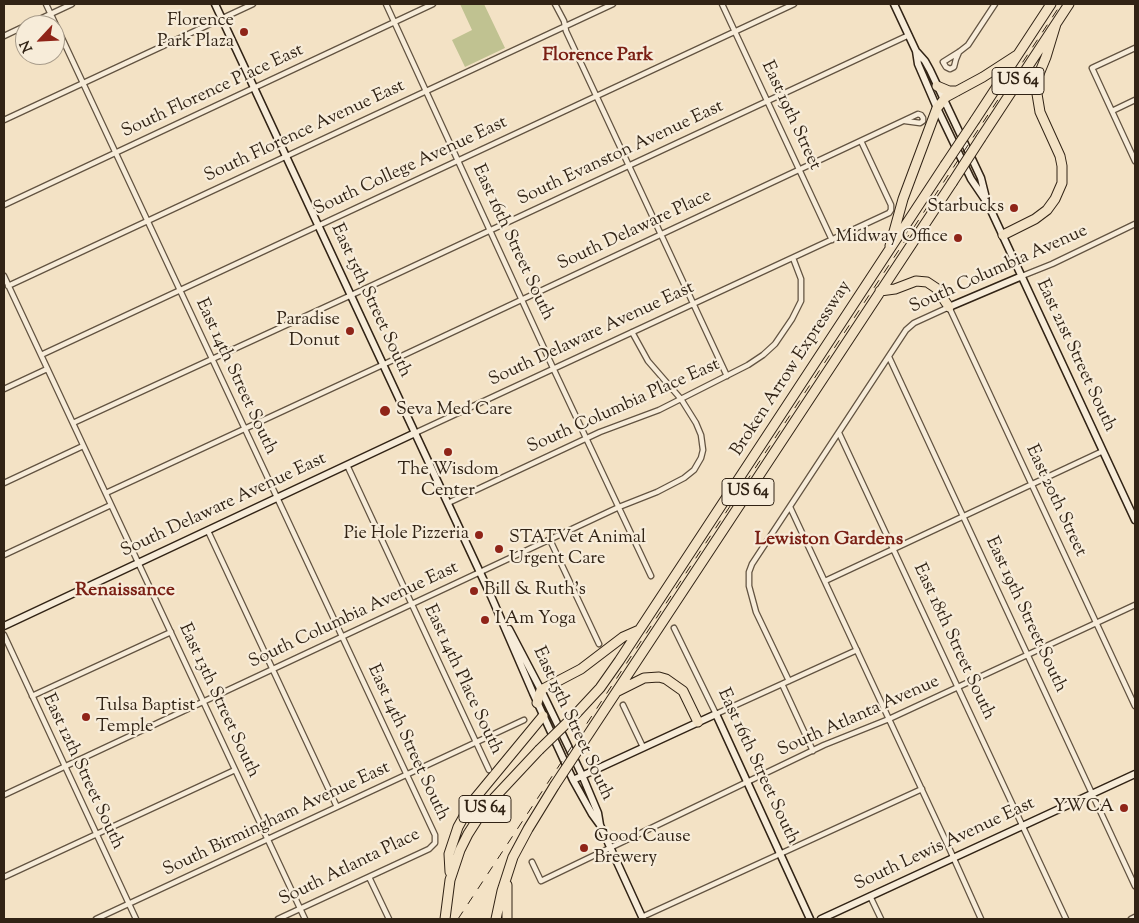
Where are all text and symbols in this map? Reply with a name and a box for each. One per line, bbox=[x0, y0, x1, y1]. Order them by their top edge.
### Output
place label: Florence Park Plaza bbox=[157, 11, 234, 54]
north arrow bbox=[15, 15, 65, 65]
marker: Florence Park Plaza bbox=[238, 26, 250, 38]
text: N bbox=[16, 37, 39, 55]
street label: South Florence Place East bbox=[119, 40, 307, 144]
district label: Florence Park bbox=[543, 46, 653, 68]
street label: East 19th Street bbox=[755, 58, 825, 174]
road number: US 64 bbox=[992, 68, 1044, 94]
street label: South Florence Avenue East bbox=[201, 76, 409, 188]
street label: South Evanston Avenue East bbox=[515, 97, 727, 211]
street label: South College Avenue East bbox=[311, 113, 511, 221]
street label: East 16th Street South bbox=[466, 162, 558, 324]
street label: South Delaware Place bbox=[555, 186, 715, 276]
place label: Starbucks bbox=[927, 197, 1004, 219]
marker: Starbucks bbox=[1008, 202, 1020, 214]
street label: East 15th Street South bbox=[325, 221, 415, 381]
street label: South Columbia Avenue bbox=[907, 221, 1091, 319]
place label: Midway Office bbox=[836, 227, 948, 249]
marker: Midway Office bbox=[952, 232, 964, 244]
street label: East 21st Street South bbox=[1030, 276, 1120, 436]
street label: Broken Arrow Expressway bbox=[727, 277, 857, 461]
street label: South Delaware Avenue East bbox=[486, 278, 698, 392]
street label: East 14th Street South bbox=[189, 295, 281, 459]
place label: Paradise Donut bbox=[277, 310, 340, 352]
marker: Paradise Donut bbox=[344, 325, 356, 337]
street label: South Columbia Place East bbox=[524, 355, 724, 459]
place label: Seva Med Care bbox=[396, 400, 512, 422]
marker: Seva Med Care bbox=[378, 404, 392, 418]
street label: East 20th Street bbox=[1020, 442, 1090, 560]
marker: The Wisdom Center bbox=[442, 446, 454, 458]
street label: South Delaware Avenue East bbox=[118, 449, 330, 563]
place label: The Wisdom Center bbox=[397, 460, 499, 502]
road number: US 64 bbox=[722, 478, 774, 506]
place label: Pie Hole Pizzeria bbox=[344, 524, 469, 546]
place label: STATVet Animal Urgent Care bbox=[509, 528, 646, 570]
marker: Pie Hole Pizzeria bbox=[473, 529, 485, 541]
district label: Lewiston Gardens bbox=[755, 530, 903, 552]
street label: East 19th Street South bbox=[979, 534, 1071, 696]
marker: STATVet Animal Urgent Care bbox=[493, 543, 505, 555]
street label: South Columbia Avenue East bbox=[246, 558, 462, 674]
street label: East 18th Street South bbox=[907, 560, 999, 724]
place label: Bill & Ruth's bbox=[484, 580, 586, 602]
district label: Renaissance bbox=[75, 581, 175, 603]
marker: Bill & Ruth's bbox=[468, 585, 480, 597]
street label: East 14th Place South bbox=[418, 602, 506, 758]
place label: I Am Yoga bbox=[495, 609, 576, 631]
marker: I Am Yoga bbox=[479, 614, 491, 626]
street label: East 13th Street South bbox=[173, 620, 263, 782]
street label: East 15th Street South bbox=[527, 644, 617, 804]
street label: East 14th Street South bbox=[361, 661, 453, 825]
street label: South Atlanta Avenue bbox=[775, 672, 943, 762]
street label: East 16th Street South bbox=[711, 686, 803, 848]
street label: East 12th Street South bbox=[36, 691, 128, 853]
place label: Tulsa Baptist Temple bbox=[96, 696, 196, 739]
marker: Tulsa Baptist Temple bbox=[80, 711, 92, 723]
street label: South Birmingham Avenue East bbox=[160, 758, 394, 882]
street label: South Lewis Avenue East bbox=[851, 794, 1039, 896]
road number: US 64 bbox=[459, 796, 511, 822]
place label: YWCA bbox=[1053, 797, 1114, 819]
marker: YWCA bbox=[1118, 802, 1130, 814]
street label: South Atlanta Place bbox=[276, 825, 424, 911]
place label: Good Cause Brewery bbox=[594, 827, 691, 870]
marker: Good Cause Brewery bbox=[578, 842, 590, 854]

